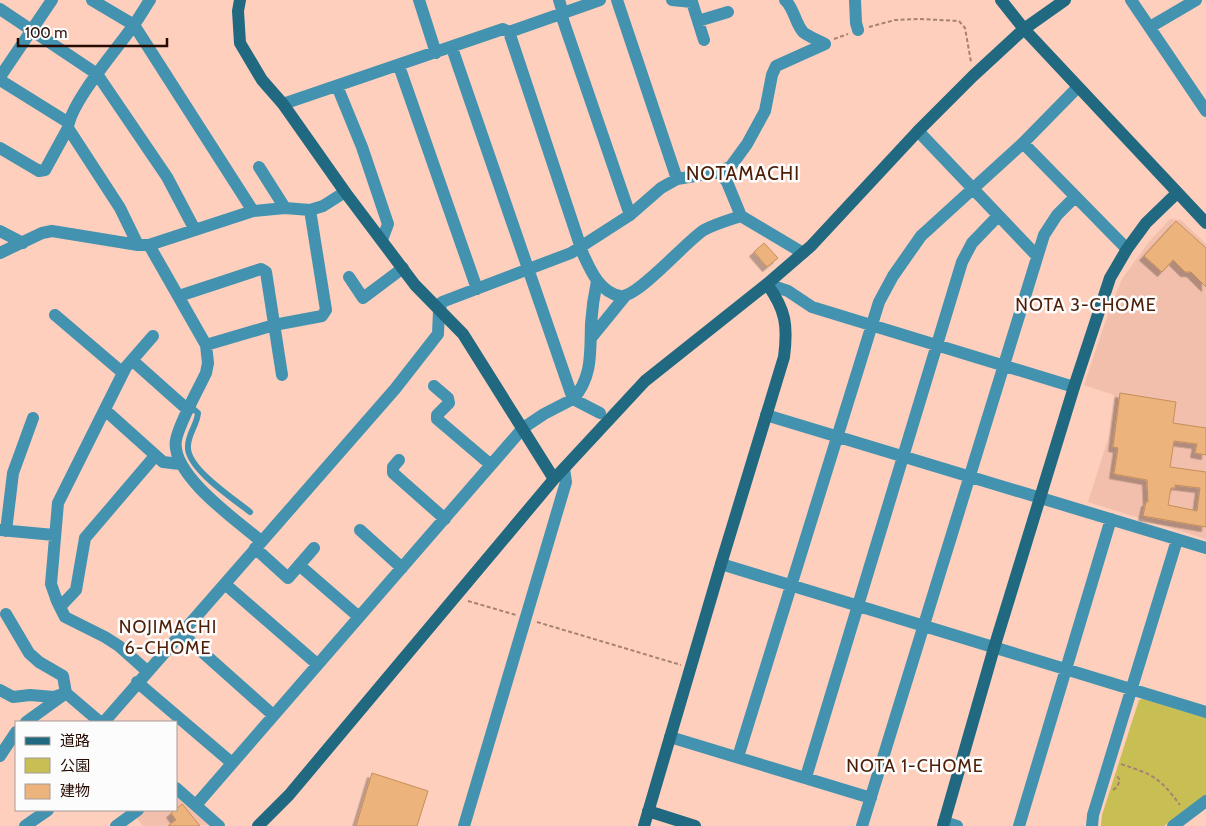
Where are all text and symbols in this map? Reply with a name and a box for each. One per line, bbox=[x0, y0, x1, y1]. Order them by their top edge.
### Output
scale bar bbox=[18, 15, 166, 47]
text: 100 m bbox=[25, 24, 67, 42]
district label: NOTAMACHI bbox=[686, 162, 800, 185]
district label: NOTA 3-CHOME bbox=[1015, 294, 1157, 316]
district label: NOJIMACHI 6-CHOME bbox=[119, 616, 217, 659]
legend bbox=[15, 721, 178, 811]
text: 道路 bbox=[60, 732, 90, 750]
district label: NOTA 1-CHOME bbox=[846, 755, 984, 777]
text: 公園 bbox=[60, 757, 90, 775]
text: 建物 bbox=[60, 782, 90, 800]

